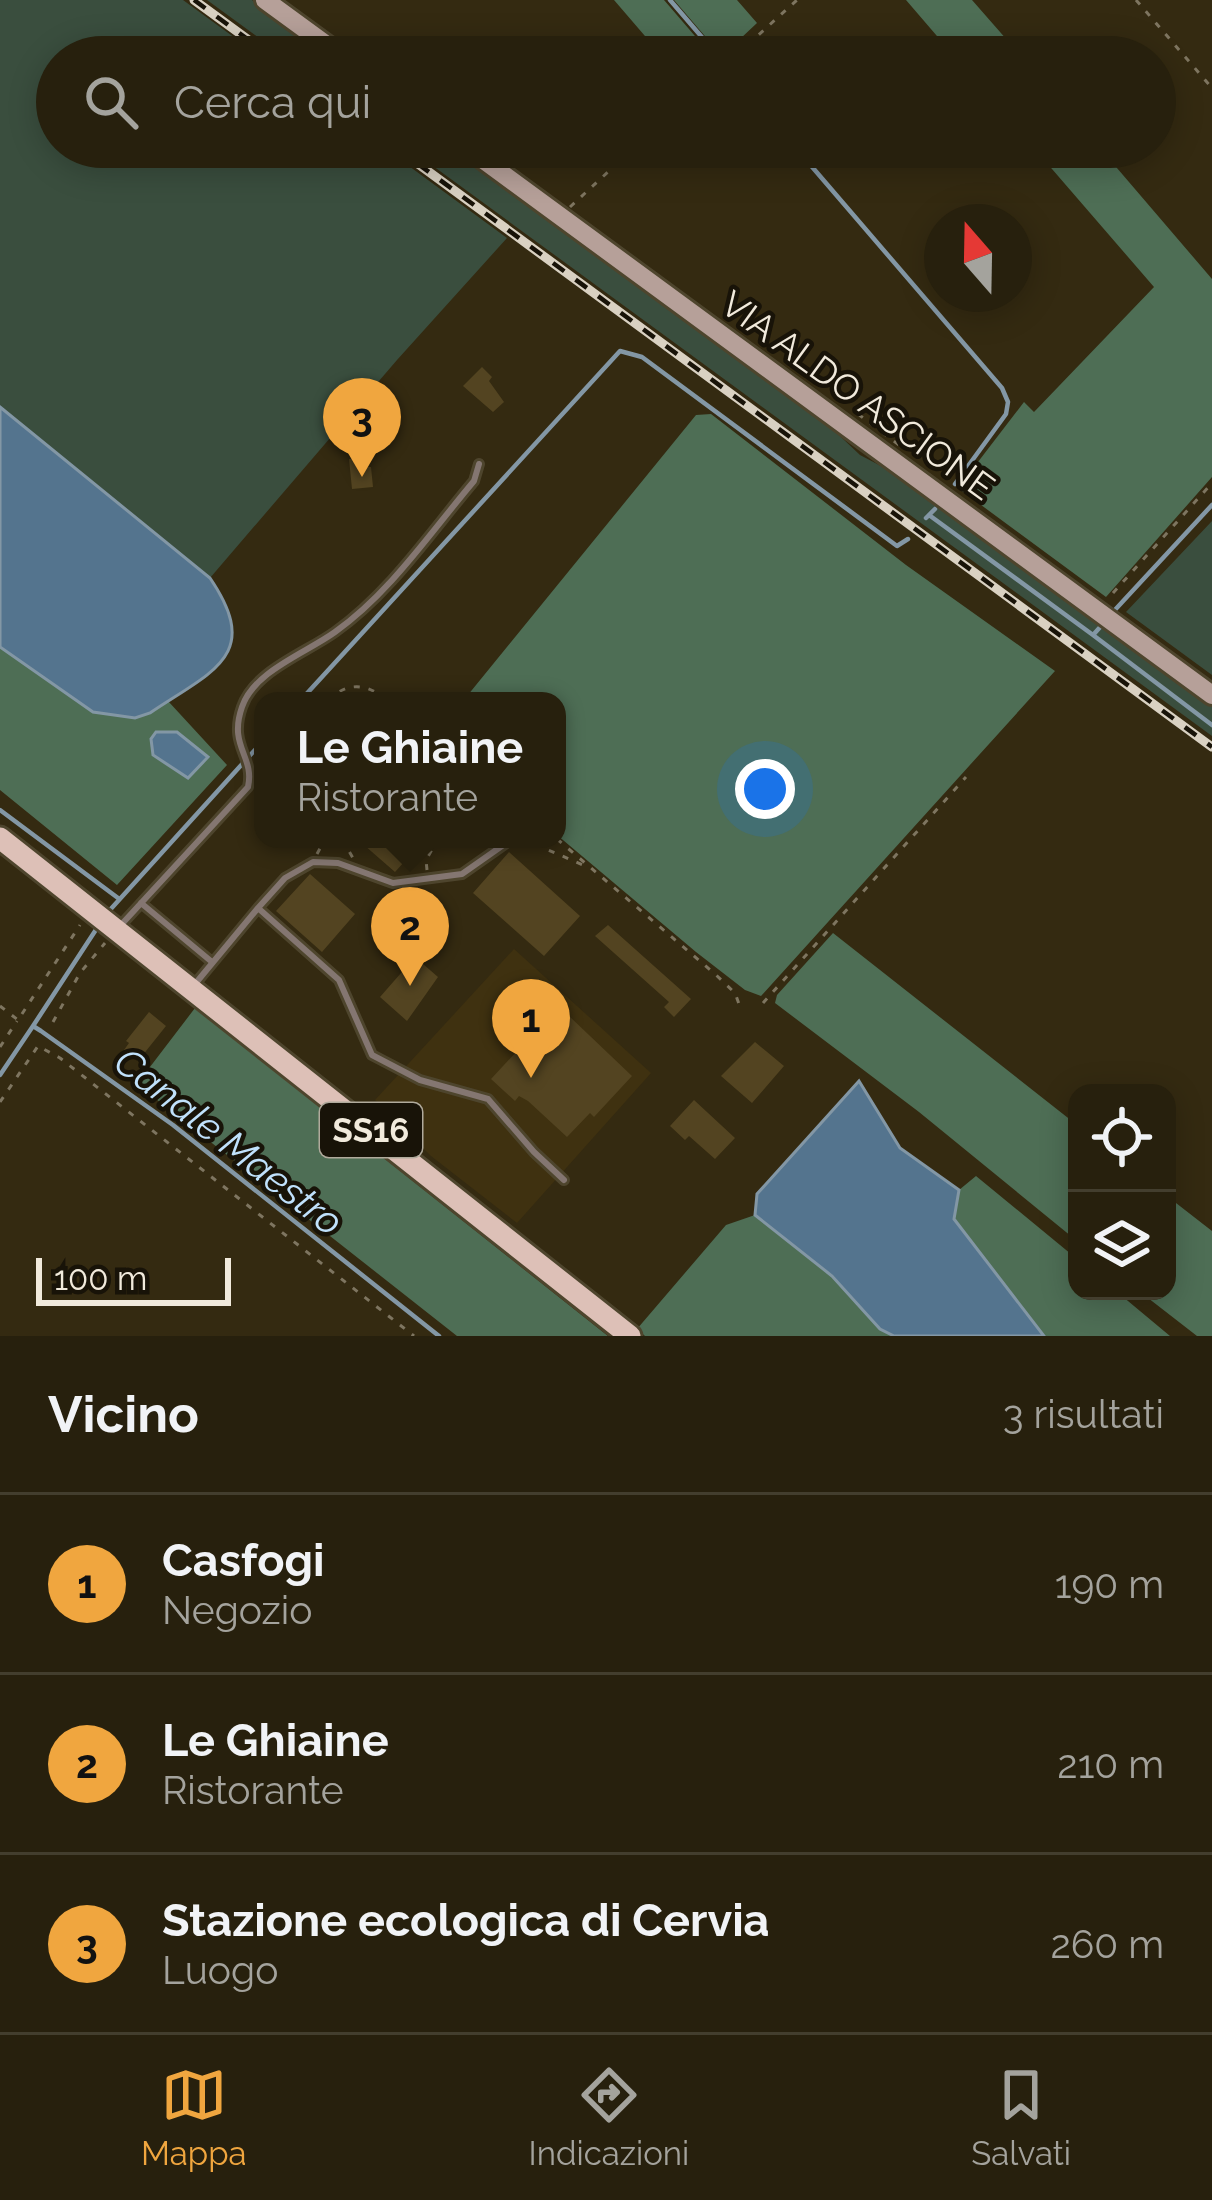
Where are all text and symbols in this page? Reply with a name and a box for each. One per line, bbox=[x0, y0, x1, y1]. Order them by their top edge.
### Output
search box bbox=[36, 36, 1176, 168]
icon: search bbox=[78, 69, 144, 135]
text: Cerca qui bbox=[174, 76, 371, 129]
north arrow bbox=[924, 204, 1032, 312]
street label: VIA ALDO ASCIONE bbox=[713, 282, 1003, 508]
pin: 3 bbox=[323, 378, 401, 477]
popup bbox=[254, 692, 566, 848]
text: Le Ghiaine bbox=[297, 721, 523, 774]
your location bbox=[735, 759, 795, 819]
text: Ristorante bbox=[297, 774, 478, 820]
pin: 2 bbox=[371, 887, 449, 986]
pin: 1 bbox=[492, 979, 570, 1078]
water label: Canale Maestro bbox=[106, 1038, 352, 1244]
map controls bbox=[1068, 1084, 1176, 1300]
button: locate bbox=[1068, 1084, 1176, 1192]
road number: SS16 bbox=[320, 1103, 422, 1157]
button: layers bbox=[1068, 1192, 1176, 1300]
scale bar bbox=[36, 1252, 231, 1305]
text: 100 m bbox=[54, 1259, 147, 1298]
text: Vicino bbox=[48, 1384, 199, 1444]
text: 3 risultati bbox=[1003, 1391, 1164, 1437]
text: Casfogi bbox=[162, 1534, 324, 1587]
text: 1 bbox=[77, 1561, 97, 1607]
text: 190 m bbox=[1055, 1561, 1164, 1607]
text: Negozio bbox=[162, 1587, 312, 1633]
text: Le Ghiaine bbox=[162, 1714, 389, 1767]
text: 2 bbox=[76, 1741, 98, 1787]
text: 210 m bbox=[1057, 1741, 1164, 1787]
text: Ristorante bbox=[162, 1767, 344, 1813]
text: Stazione ecologica di Cervia bbox=[162, 1894, 769, 1947]
text: 3 bbox=[76, 1921, 98, 1967]
text: 260 m bbox=[1051, 1921, 1164, 1967]
text: Luogo bbox=[162, 1947, 278, 1993]
tab: Mappa bbox=[141, 2062, 246, 2173]
tab: Indicazioni bbox=[529, 2062, 689, 2173]
tab: Salvati bbox=[971, 2062, 1071, 2173]

